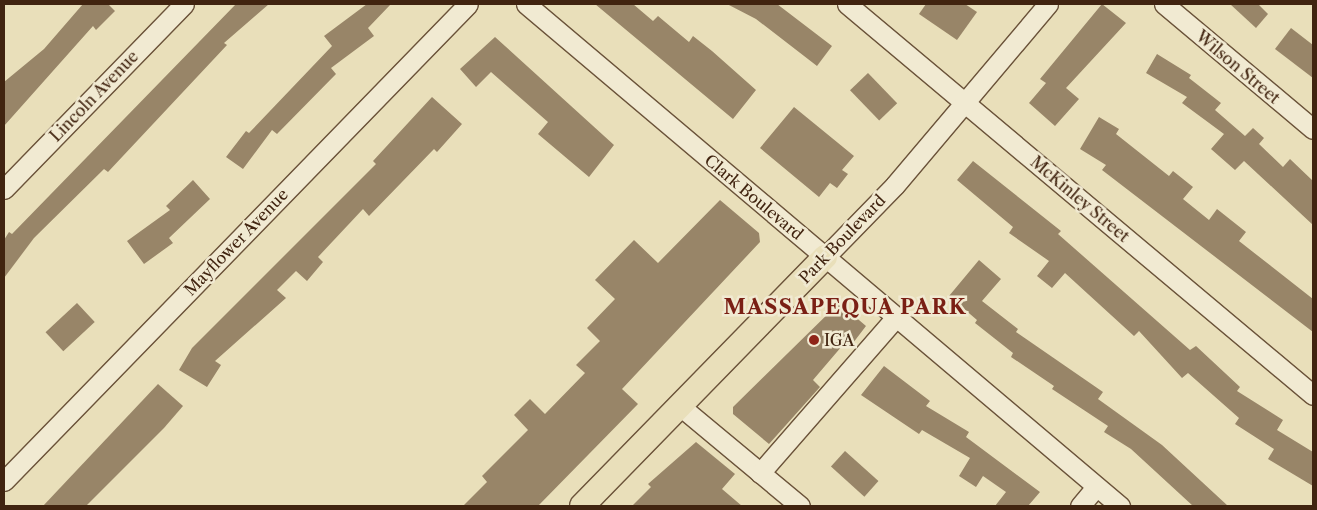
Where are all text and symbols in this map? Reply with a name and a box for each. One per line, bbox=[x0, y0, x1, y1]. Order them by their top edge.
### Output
street label: Wilson Street bbox=[1192, 26, 1284, 108]
street label: Lincoln Avenue bbox=[46, 46, 142, 146]
street label: Clark Boulevard bbox=[701, 150, 807, 244]
street label: McKinley Street bbox=[1027, 152, 1133, 246]
street label: Mayflower Avenue bbox=[180, 184, 292, 300]
street label: Park Boulevard bbox=[795, 191, 889, 287]
district label: MASSAPEQUA PARK bbox=[721, 294, 969, 320]
place label: IGA bbox=[824, 330, 854, 350]
marker: IGA bbox=[808, 334, 820, 346]

